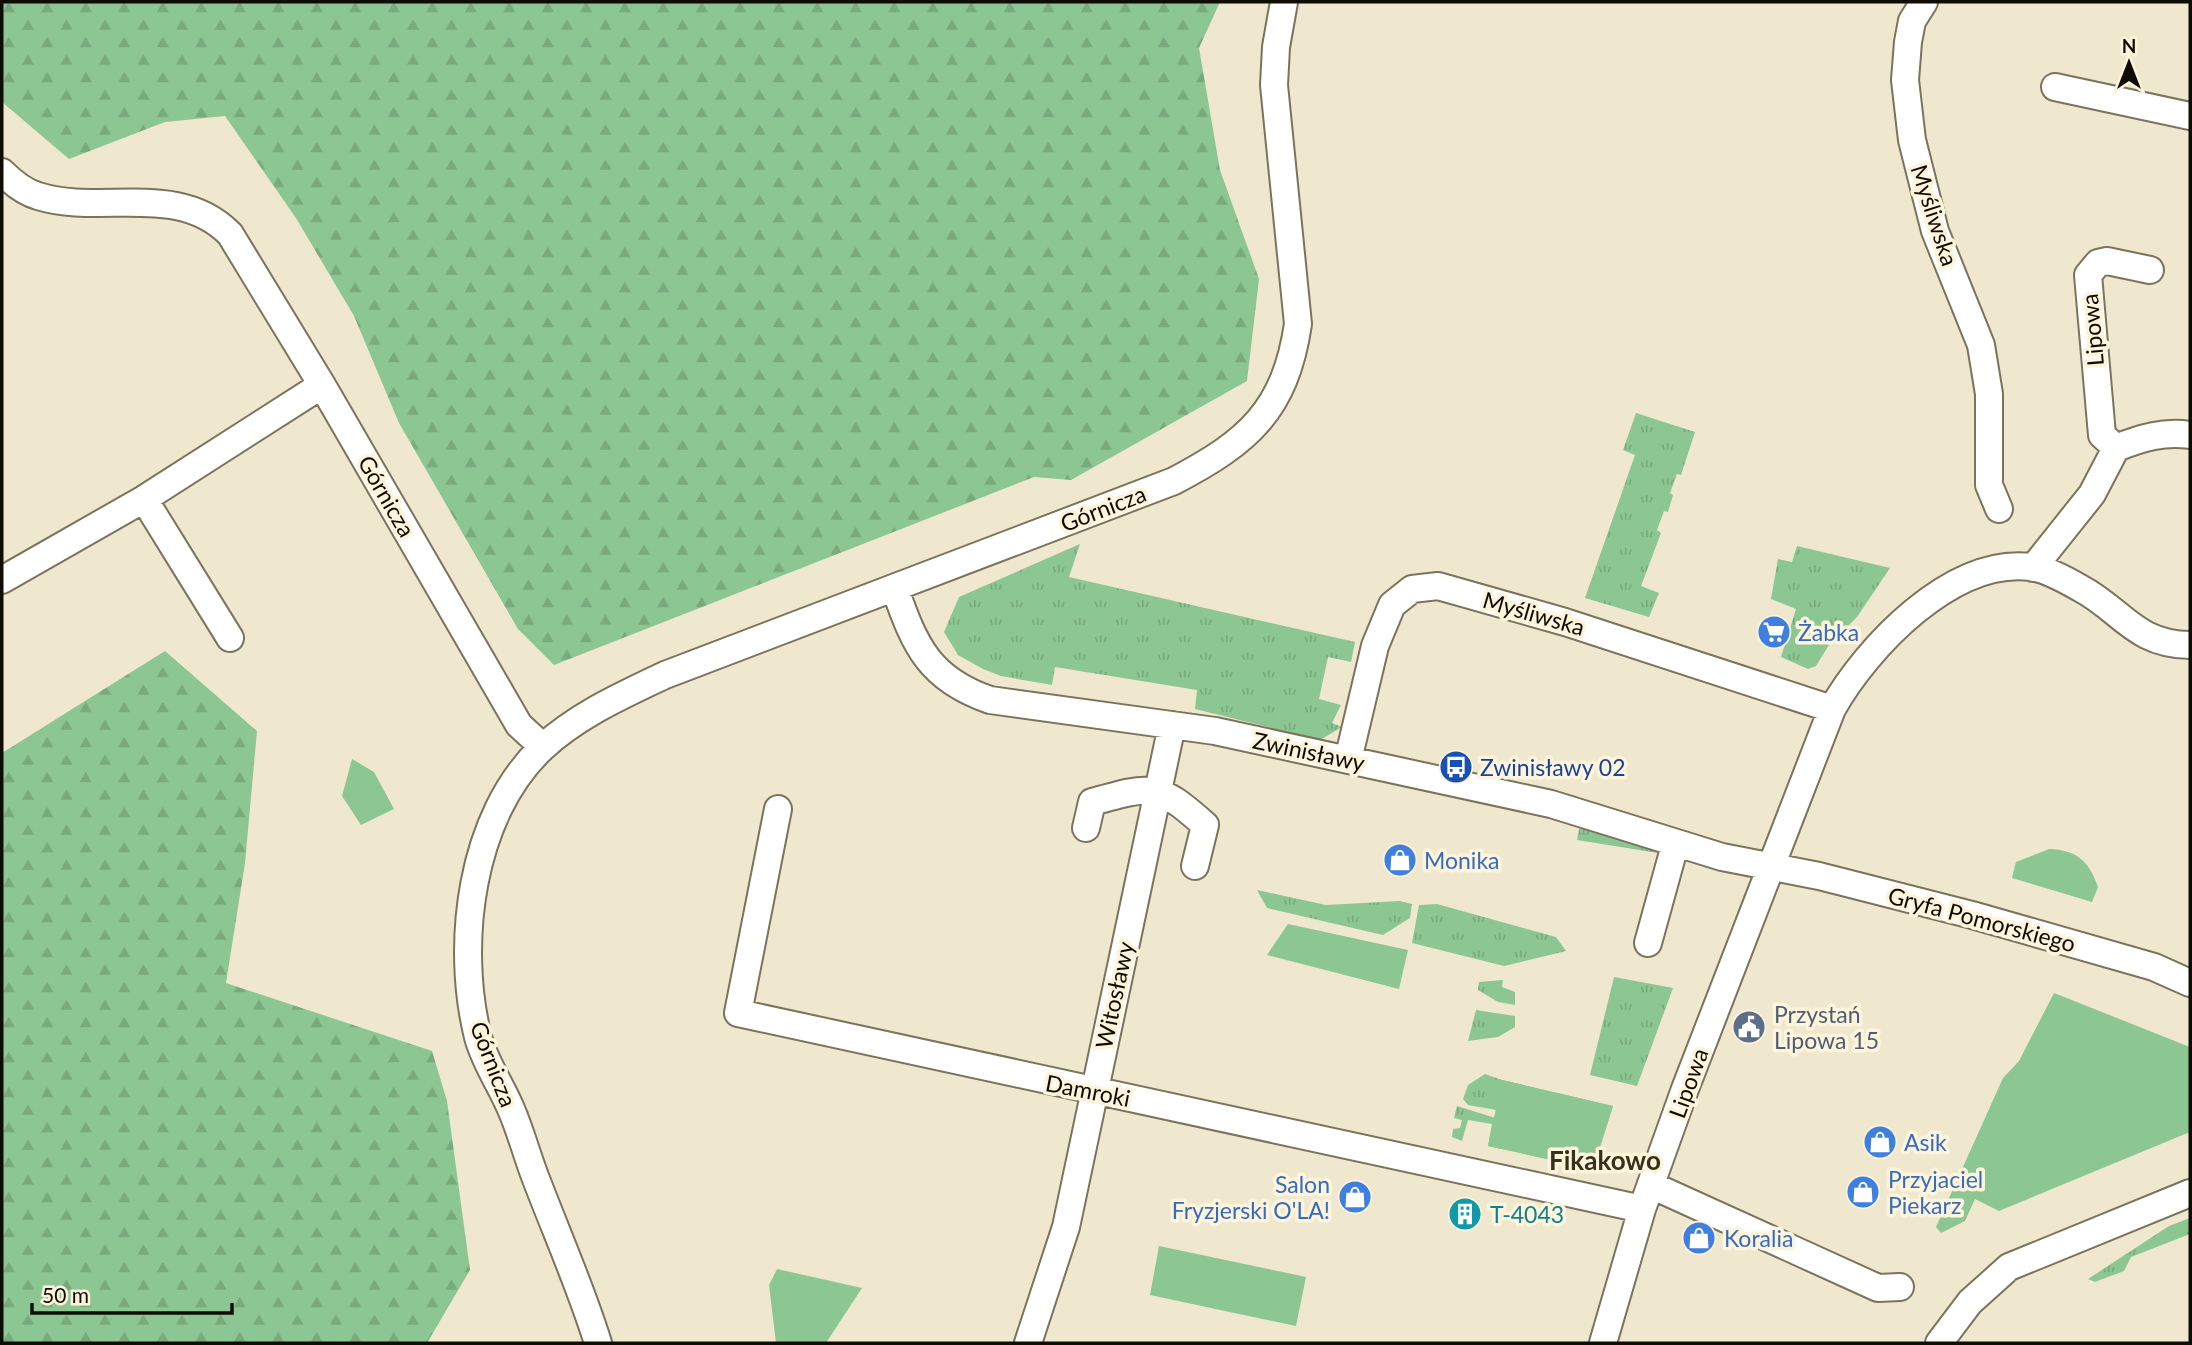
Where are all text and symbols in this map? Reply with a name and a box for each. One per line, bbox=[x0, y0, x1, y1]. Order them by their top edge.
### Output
north arrow bbox=[2094, 28, 2164, 98]
text: N bbox=[2122, 34, 2136, 57]
street label: Myśliwska bbox=[1906, 161, 1964, 269]
street label: Lipowa bbox=[2075, 293, 2109, 367]
street label: Górnicza bbox=[353, 450, 421, 542]
street label: Górnicza bbox=[1056, 479, 1150, 537]
street label: Myśliwska bbox=[1480, 585, 1588, 641]
supermarket icon: Żabka bbox=[1755, 613, 1793, 651]
place label: Żabka bbox=[1798, 618, 1859, 646]
street label: Zwinisławy bbox=[1251, 726, 1368, 777]
bus stop icon: Zwinisławy 02 bbox=[1437, 748, 1475, 786]
place label: Zwinisławy 02 bbox=[1480, 753, 1626, 781]
shop icon: Monika bbox=[1381, 841, 1419, 879]
place label: Monika bbox=[1424, 846, 1500, 874]
street label: Gryfa Pomorskiego bbox=[1885, 881, 2079, 957]
street label: Witosławy bbox=[1089, 939, 1139, 1051]
place label: Przystań Lipowa 15 bbox=[1774, 1000, 1879, 1054]
public building icon: Przystań Lipowa 15 bbox=[1730, 1008, 1768, 1046]
street label: Górnicza bbox=[465, 1017, 523, 1111]
street label: Lipowa bbox=[1662, 1044, 1714, 1122]
street label: Damroki bbox=[1043, 1068, 1133, 1112]
shop icon: Asik bbox=[1861, 1123, 1899, 1161]
place label: Asik bbox=[1904, 1128, 1947, 1156]
district label: Fikakowo bbox=[1549, 1144, 1661, 1176]
place label: Przyjaciel Piekarz bbox=[1888, 1165, 1983, 1219]
place label: Salon Fryzjerski O'LA! bbox=[1172, 1170, 1330, 1224]
shop icon: Przyjaciel Piekarz bbox=[1844, 1173, 1882, 1211]
shop icon: Salon Fryzjerski O'LA! bbox=[1336, 1178, 1374, 1216]
building icon: T-4043 bbox=[1446, 1195, 1484, 1233]
place label: T-4043 bbox=[1490, 1200, 1564, 1228]
shop icon: Koralia bbox=[1680, 1219, 1718, 1257]
place label: Koralia bbox=[1724, 1224, 1793, 1252]
scale bar bbox=[32, 1272, 231, 1316]
text: 50 m bbox=[42, 1282, 89, 1307]

